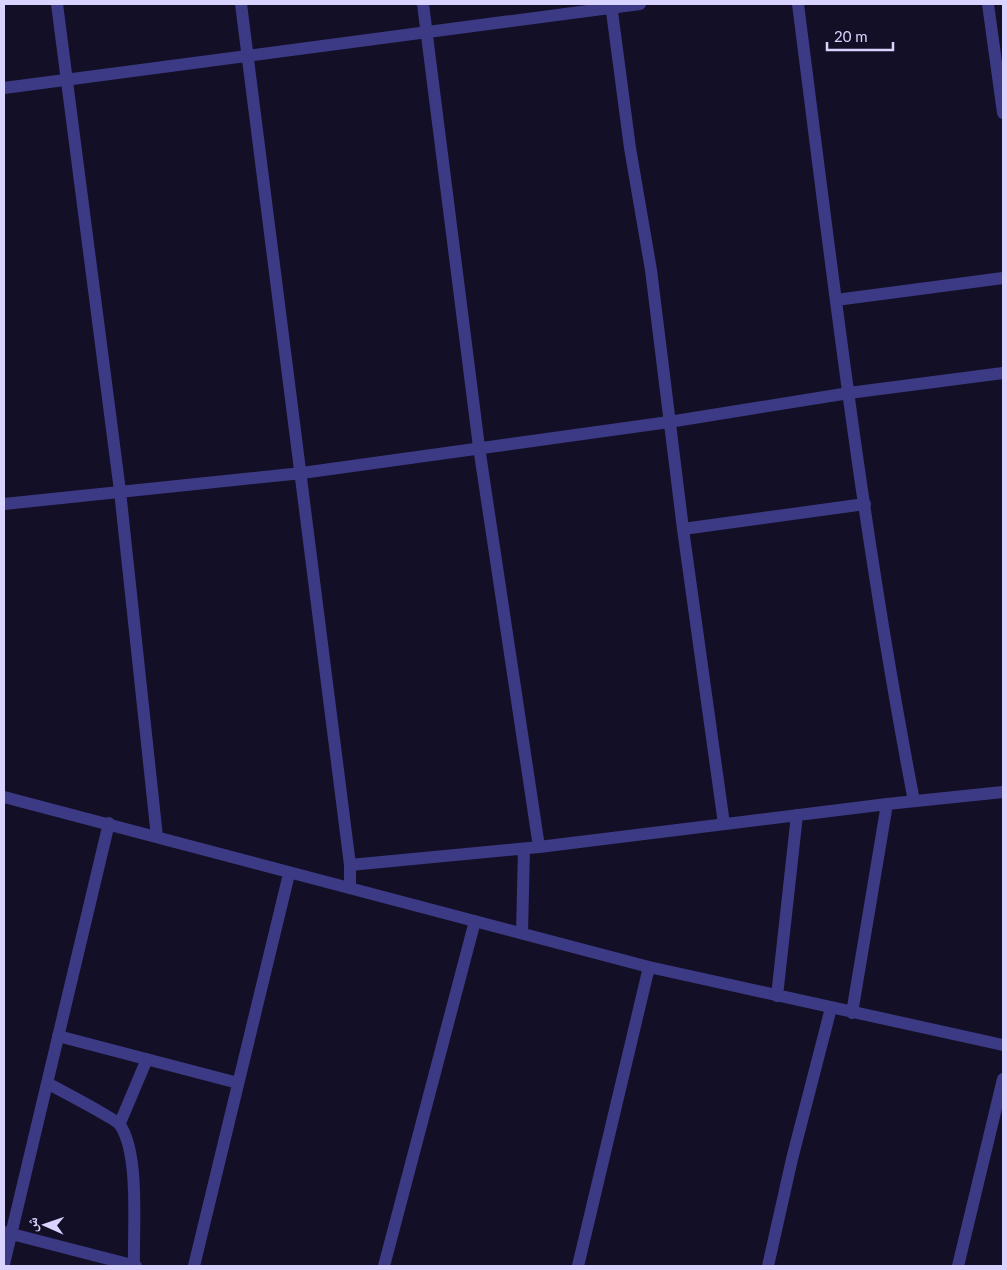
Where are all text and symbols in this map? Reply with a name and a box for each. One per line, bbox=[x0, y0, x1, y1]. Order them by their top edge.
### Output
scale bar bbox=[827, 20, 893, 52]
text: 20 m bbox=[834, 27, 868, 45]
north arrow bbox=[20, 1200, 70, 1250]
text: ش bbox=[23, 1217, 41, 1232]

